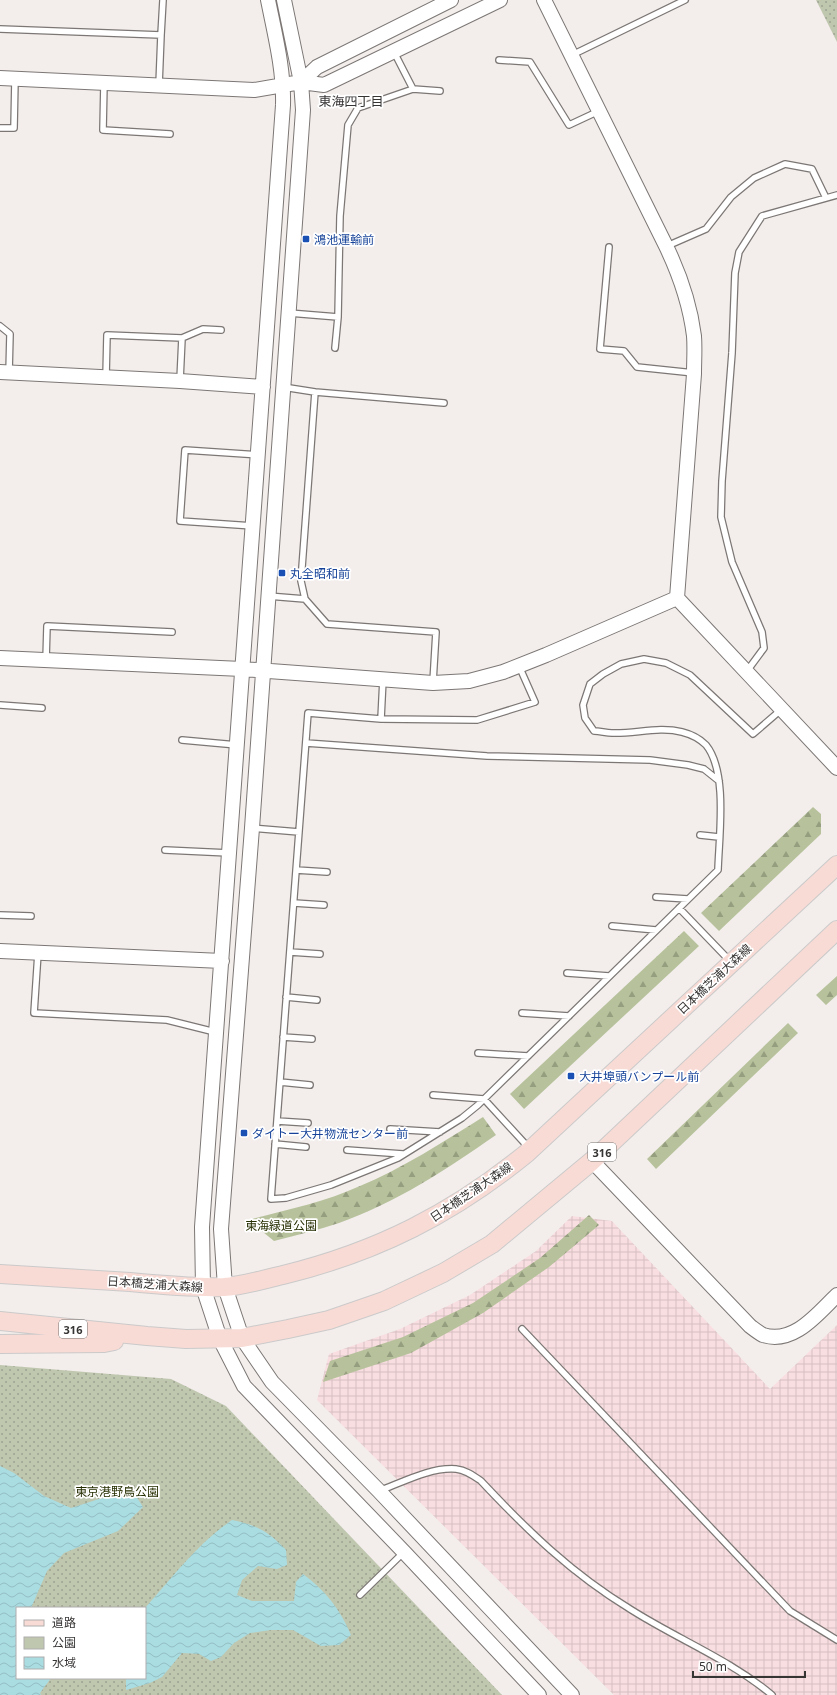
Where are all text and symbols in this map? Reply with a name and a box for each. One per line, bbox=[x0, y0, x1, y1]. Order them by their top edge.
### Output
district label: 東海四丁目 bbox=[318, 92, 384, 110]
place label: 鴻池運輸前 bbox=[314, 231, 374, 248]
marker: 鴻池運輸前 bbox=[301, 234, 311, 244]
place label: 丸全昭和前 bbox=[290, 565, 350, 582]
marker: 丸全昭和前 bbox=[277, 568, 287, 578]
street label: 日本橋芝浦大森線 bbox=[673, 940, 755, 1018]
place label: 大井埠頭バンプール前 bbox=[579, 1068, 699, 1085]
marker: 大井埠頭バンプール前 bbox=[566, 1071, 576, 1081]
place label: ダイトー大井物流センター前 bbox=[252, 1125, 408, 1142]
marker: ダイトー大井物流センター前 bbox=[239, 1128, 249, 1138]
road number: 316 bbox=[588, 1143, 616, 1161]
street label: 日本橋芝浦大森線 bbox=[426, 1158, 516, 1226]
park label: 東海緑道公園 bbox=[245, 1217, 317, 1234]
street label: 日本橋芝浦大森線 bbox=[107, 1272, 203, 1296]
road number: 316 bbox=[59, 1320, 87, 1338]
park label: 東京港野鳥公園 bbox=[75, 1483, 159, 1500]
legend bbox=[16, 1607, 146, 1679]
text: 道路 bbox=[52, 1614, 76, 1631]
text: 公園 bbox=[52, 1634, 76, 1651]
scale bar bbox=[693, 1653, 805, 1679]
text: 水域 bbox=[52, 1654, 76, 1671]
text: 50 m bbox=[699, 1658, 727, 1675]

